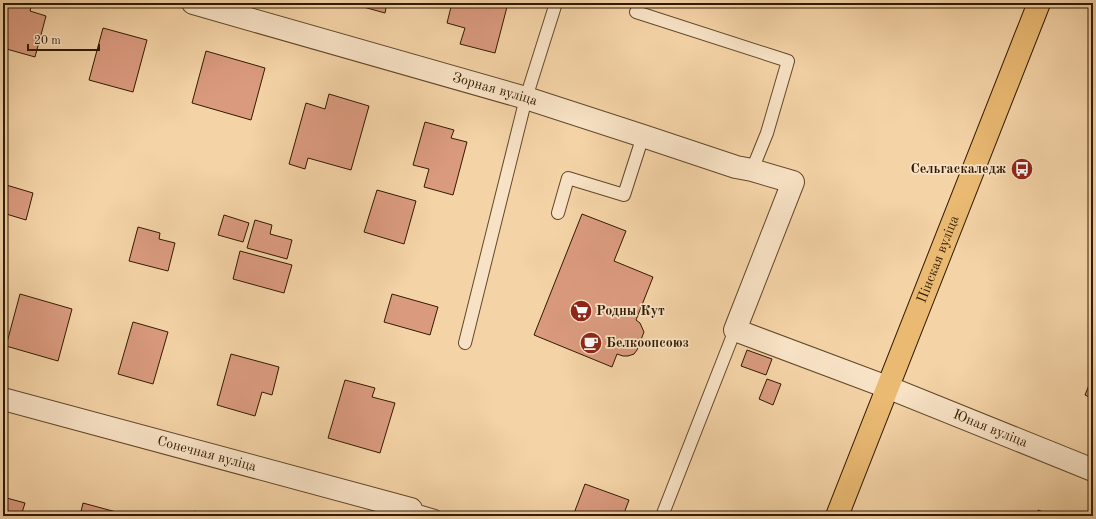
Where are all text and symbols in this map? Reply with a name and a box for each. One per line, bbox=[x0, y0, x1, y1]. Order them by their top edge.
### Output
scale bar bbox=[28, 26, 99, 52]
text: 20 m bbox=[34, 35, 61, 47]
street label: Зорная вуліца bbox=[451, 70, 539, 108]
bus stop icon: Сельгаскаледж bbox=[1009, 156, 1035, 182]
place label: Сельгаскаледж bbox=[910, 162, 1006, 176]
street label: Пінская вуліца bbox=[915, 213, 962, 305]
supermarket icon: Родны Кут bbox=[568, 298, 594, 324]
place label: Родны Кут bbox=[596, 304, 665, 318]
cafe icon: Белкоопсоюз bbox=[578, 330, 604, 356]
place label: Белкоопсоюз bbox=[606, 336, 689, 350]
street label: Юная вуліца bbox=[951, 407, 1029, 450]
street label: Сонечная вуліца bbox=[156, 434, 258, 474]

